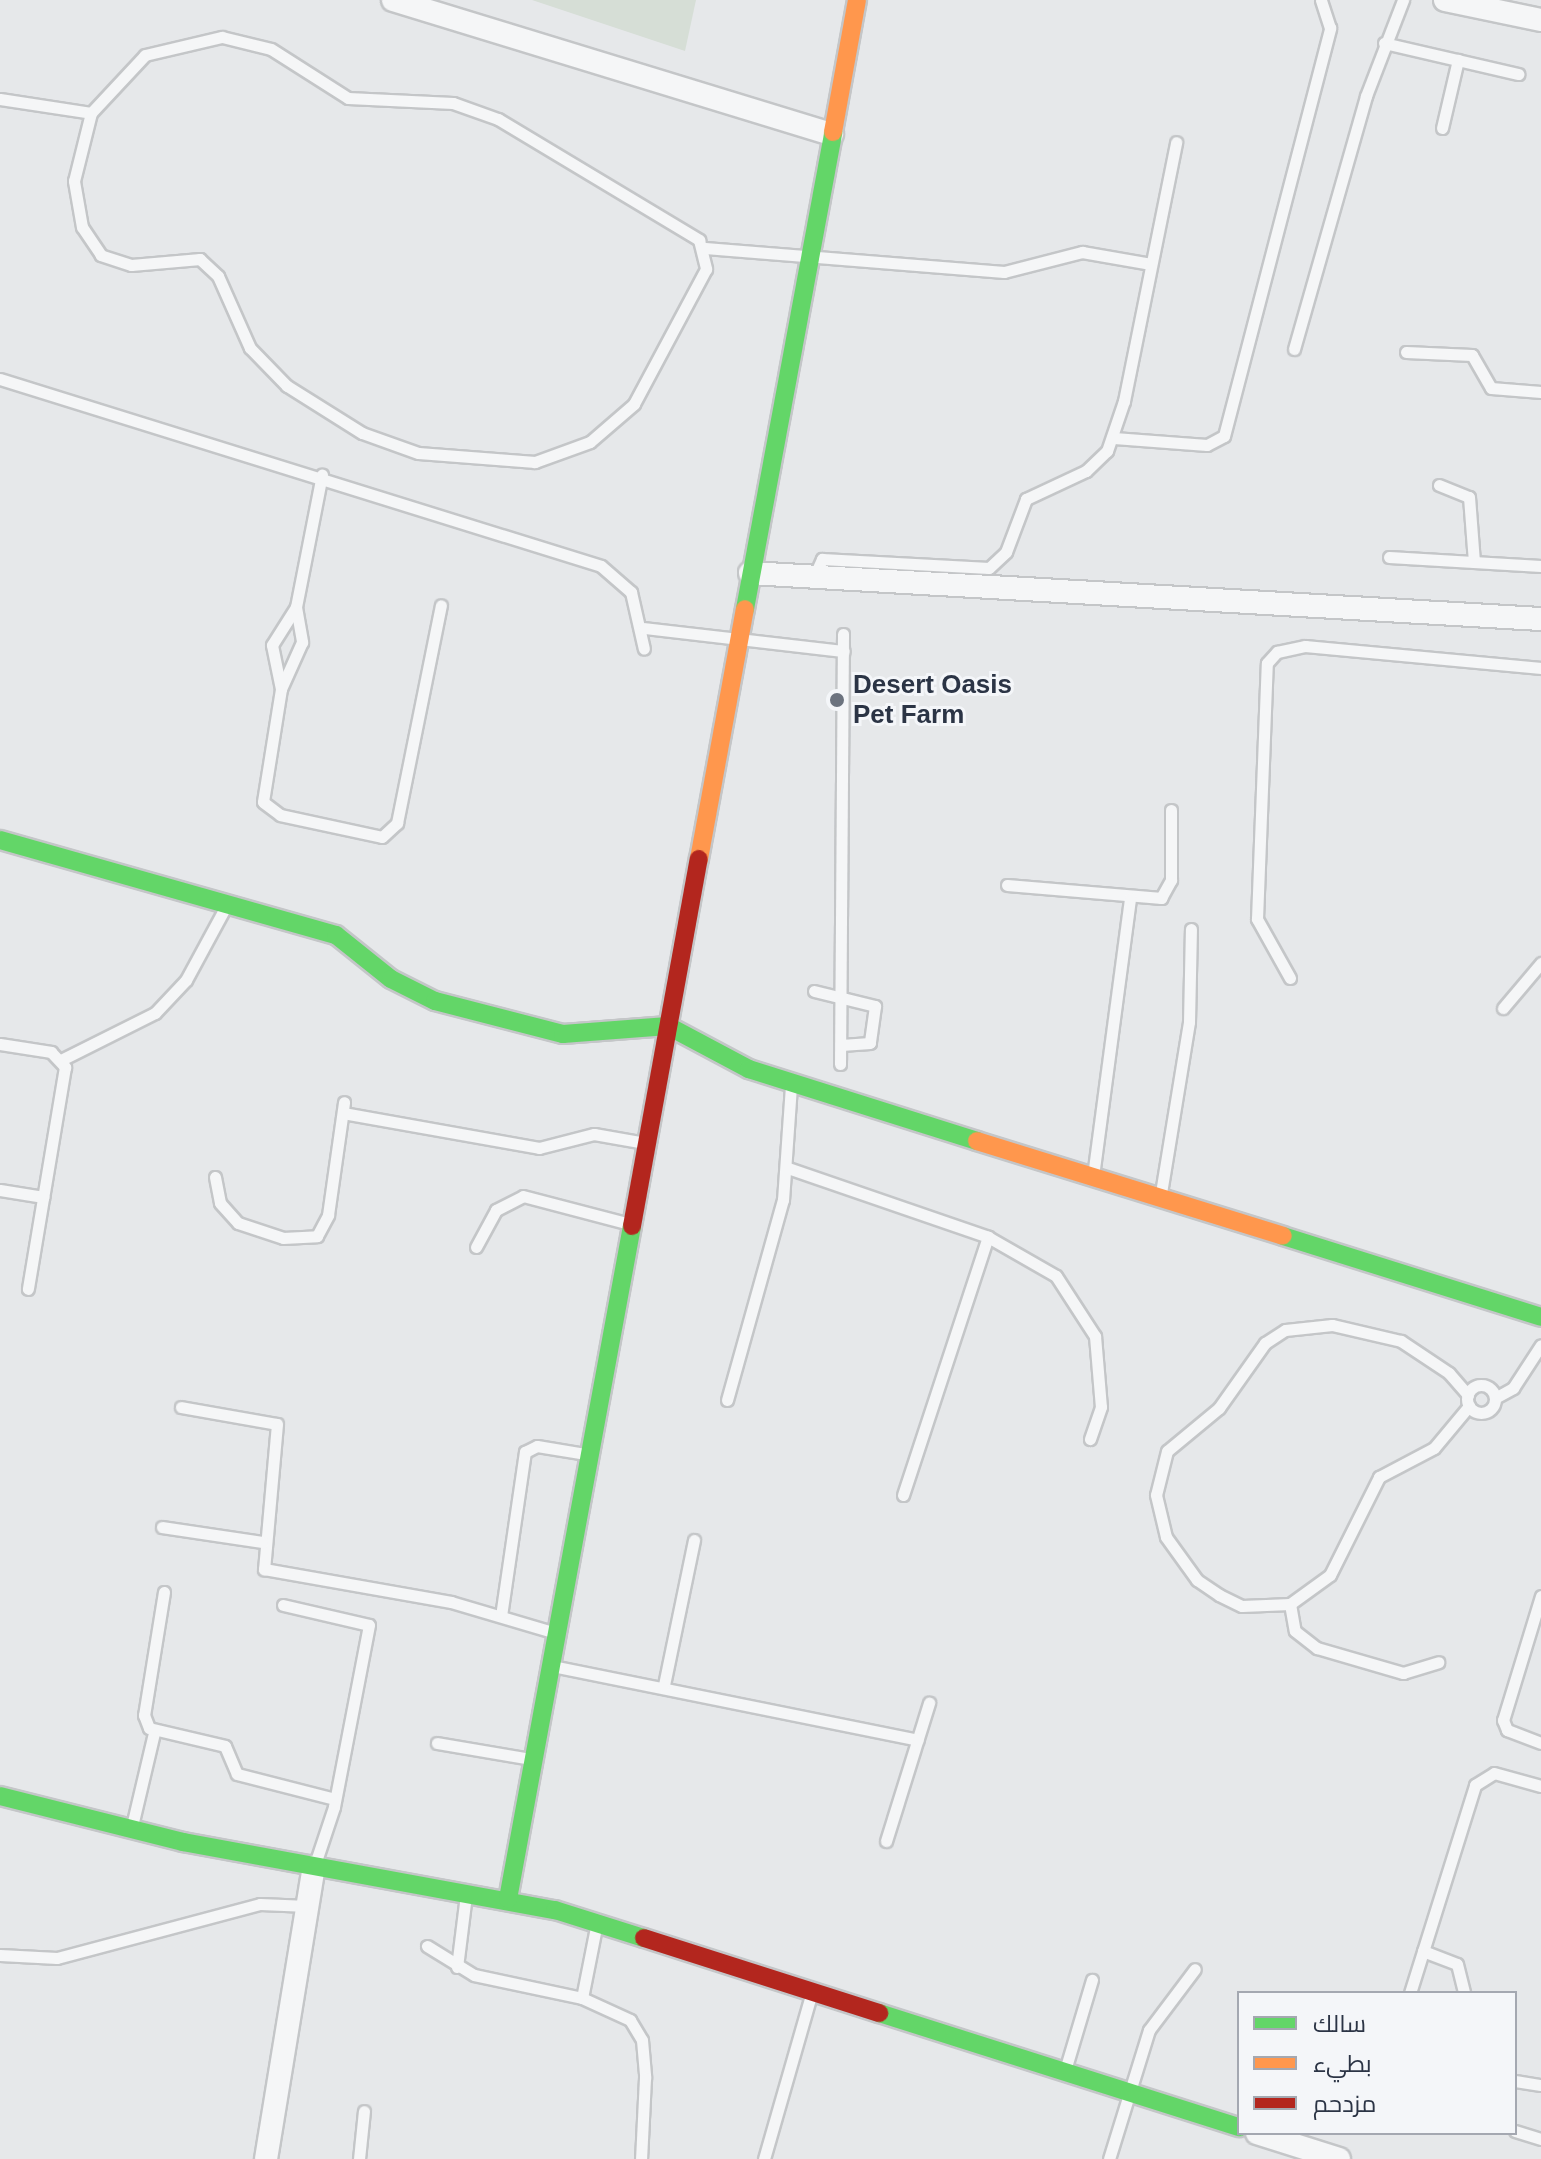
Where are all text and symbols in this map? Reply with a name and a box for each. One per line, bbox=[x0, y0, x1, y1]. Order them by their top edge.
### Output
place label: Desert Oasis Pet Farm bbox=[853, 669, 1012, 730]
marker: Desert Oasis Pet Farm bbox=[828, 691, 846, 709]
legend bbox=[1237, 1991, 1517, 2135]
text: سالك bbox=[1313, 2010, 1366, 2037]
text: بطيء bbox=[1313, 2050, 1372, 2077]
text: مزدحم bbox=[1313, 2090, 1376, 2117]

